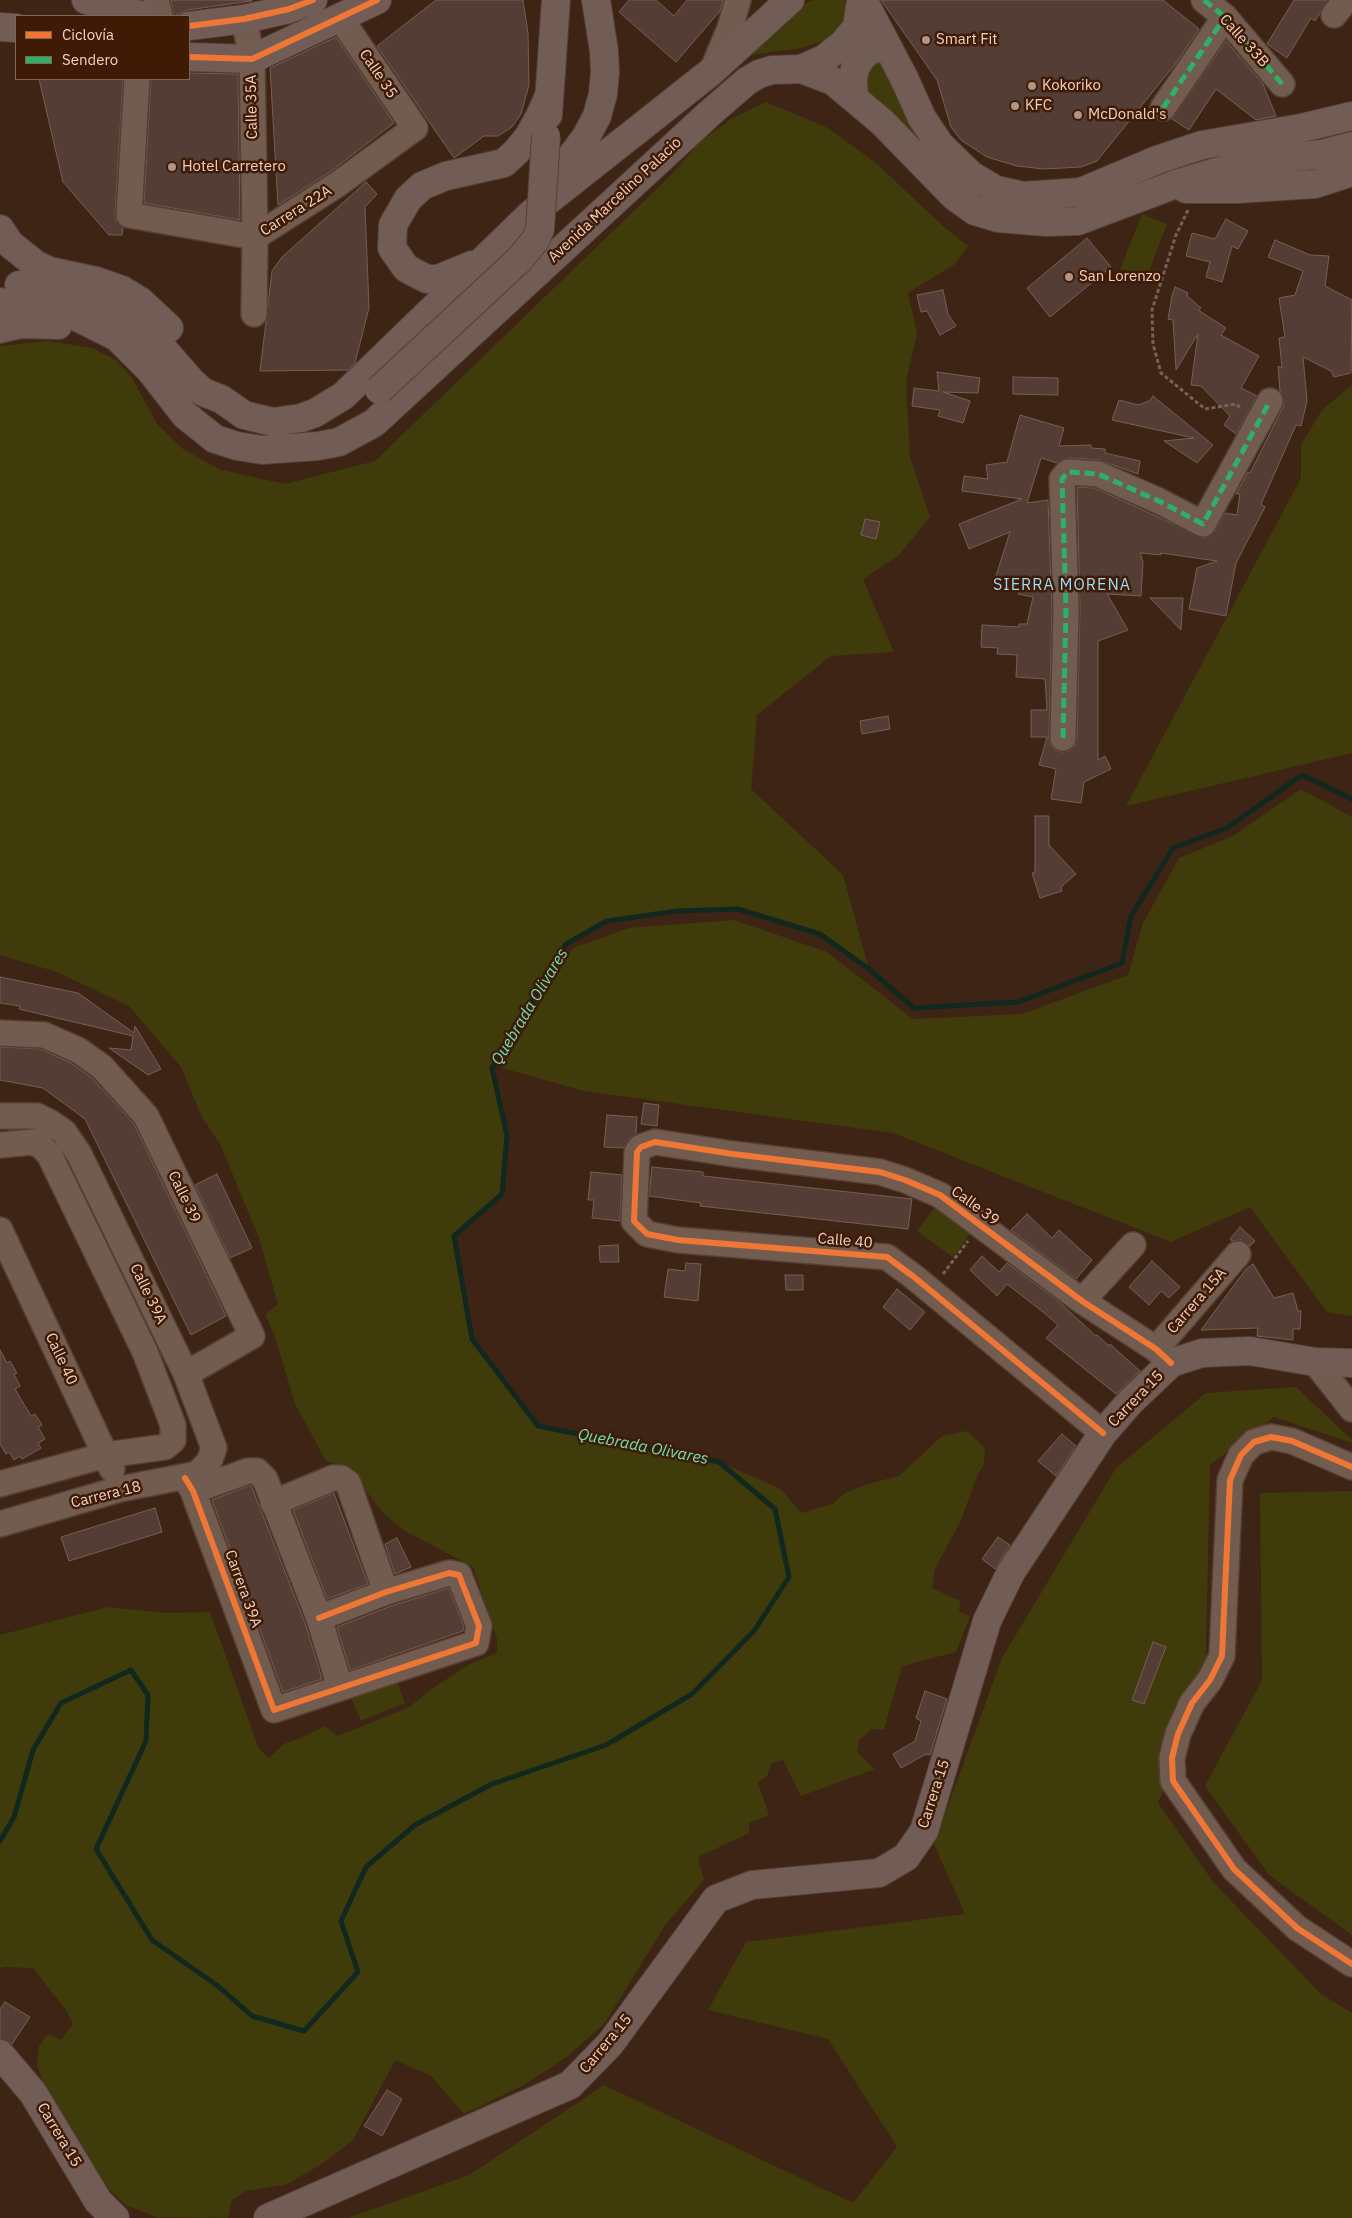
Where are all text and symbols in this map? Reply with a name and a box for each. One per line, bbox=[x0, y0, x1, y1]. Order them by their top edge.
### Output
street label: Calle 33B bbox=[1216, 11, 1272, 71]
legend bbox=[15, 15, 190, 80]
text: Ciclovía bbox=[62, 25, 114, 44]
place label: Smart Fit bbox=[936, 31, 998, 49]
marker: Smart Fit bbox=[920, 34, 932, 46]
street label: Calle 35 bbox=[355, 46, 401, 102]
text: Sendero bbox=[62, 50, 118, 69]
street label: Calle 35A bbox=[242, 74, 262, 140]
place label: Kokoriko bbox=[1042, 77, 1101, 95]
marker: Kokoriko bbox=[1026, 80, 1038, 92]
place label: KFC bbox=[1025, 97, 1052, 115]
marker: KFC bbox=[1009, 100, 1021, 112]
place label: McDonald's bbox=[1088, 106, 1166, 124]
marker: McDonald's bbox=[1072, 109, 1084, 121]
street label: Avenida Marcelino Palacio bbox=[545, 134, 685, 266]
place label: Hotel Carretero bbox=[182, 158, 286, 176]
marker: Hotel Carretero bbox=[166, 161, 178, 173]
street label: Carrera 22A bbox=[257, 182, 335, 240]
place label: San Lorenzo bbox=[1079, 268, 1161, 286]
marker: San Lorenzo bbox=[1063, 271, 1075, 283]
district label: SIERRA MORENA bbox=[991, 575, 1133, 595]
water label: Quebrada Olivares bbox=[488, 945, 572, 1069]
street label: Calle 39 bbox=[164, 1168, 204, 1226]
street label: Calle 39 bbox=[947, 1183, 1003, 1229]
street label: Calle 40 bbox=[817, 1230, 873, 1252]
street label: Calle 39A bbox=[126, 1261, 170, 1327]
street label: Carrera 15A bbox=[1164, 1264, 1230, 1338]
street label: Calle 40 bbox=[41, 1330, 81, 1388]
street label: Carrera 15 bbox=[1105, 1367, 1167, 1431]
water label: Quebrada Olivares bbox=[576, 1425, 710, 1469]
street label: Carrera 18 bbox=[69, 1478, 143, 1512]
street label: Carrera 39A bbox=[221, 1548, 265, 1630]
street label: Carrera 15 bbox=[914, 1757, 954, 1831]
street label: Carrera 15 bbox=[576, 2011, 636, 2077]
street label: Carrera 15 bbox=[33, 2100, 85, 2170]

